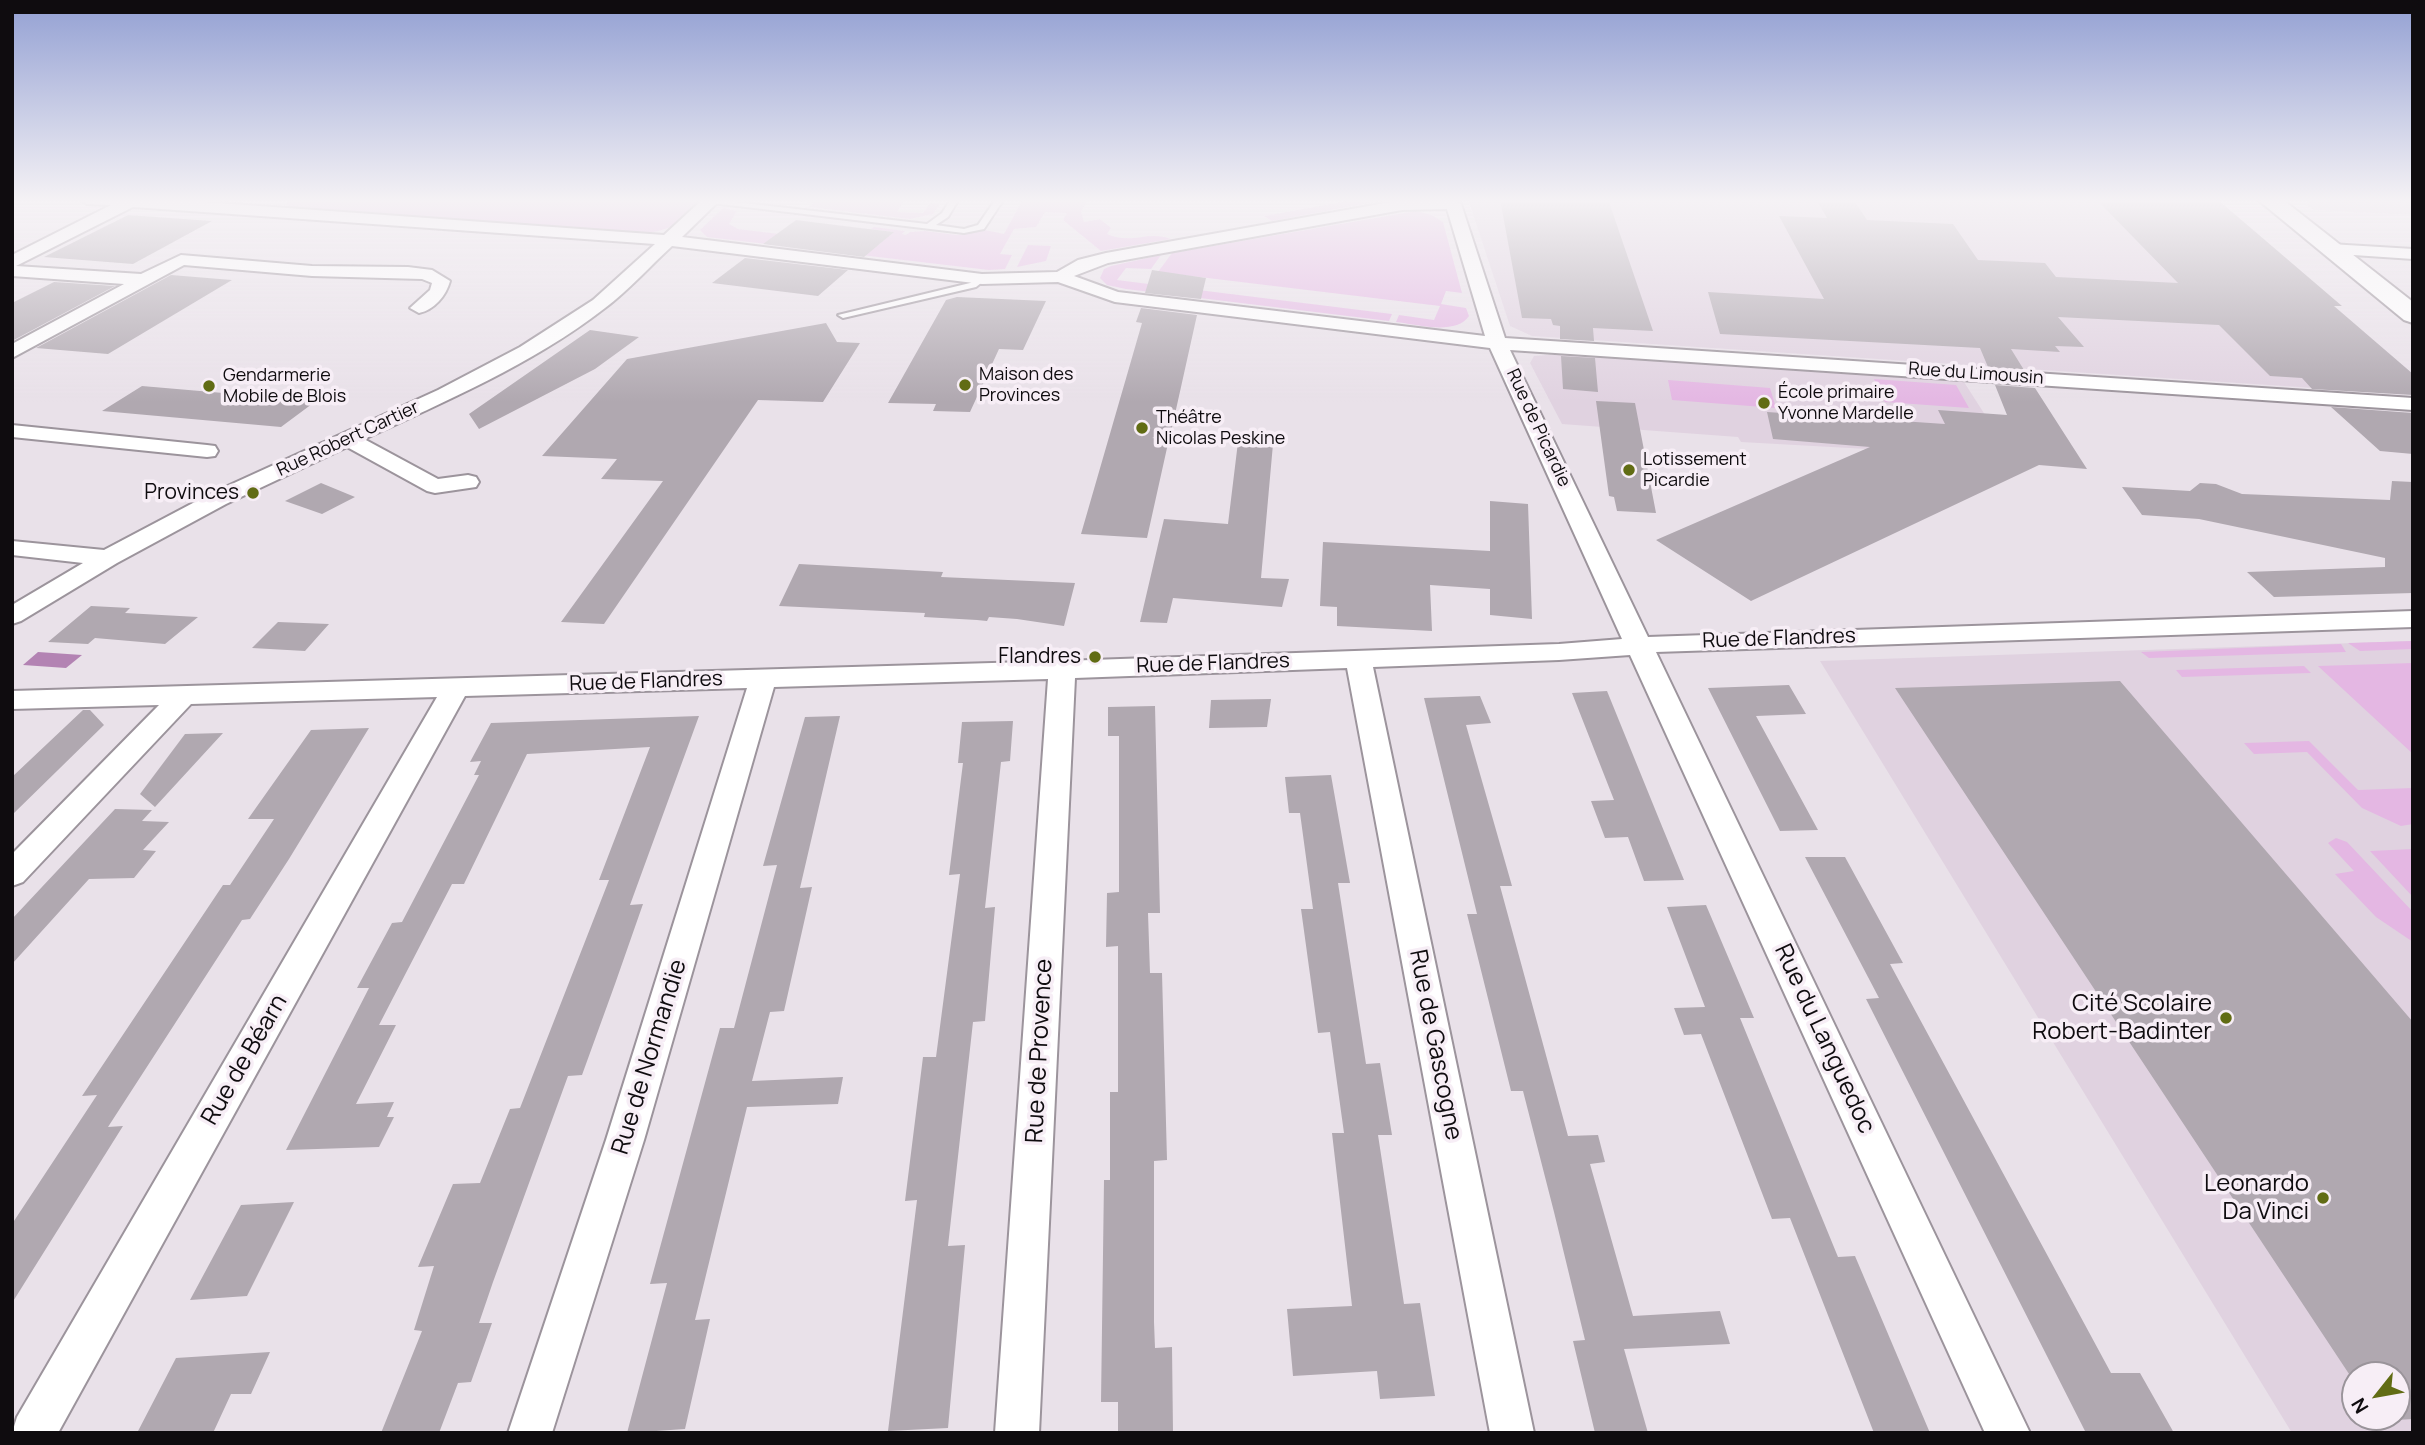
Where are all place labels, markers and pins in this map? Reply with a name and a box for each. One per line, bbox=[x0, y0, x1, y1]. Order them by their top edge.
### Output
place label: Maison des Provinces bbox=[979, 364, 1073, 406]
place label: Gendarmerie Mobile de Blois bbox=[223, 365, 346, 408]
marker: Maison des Provinces bbox=[957, 377, 973, 393]
marker: Gendarmerie Mobile de Blois bbox=[201, 378, 217, 394]
place label: École primaire Yvonne Mardelle bbox=[1778, 382, 1914, 424]
marker: École primaire Yvonne Mardelle bbox=[1756, 395, 1772, 411]
place label: Théâtre Nicolas Peskine bbox=[1156, 407, 1285, 450]
marker: Théâtre Nicolas Peskine bbox=[1134, 420, 1150, 436]
place label: Lotissement Picardie bbox=[1643, 449, 1747, 491]
marker: Lotissement Picardie bbox=[1621, 462, 1637, 478]
place label: Provinces bbox=[144, 480, 239, 506]
marker: Provinces bbox=[245, 485, 261, 501]
place label: Flandres bbox=[998, 644, 1081, 670]
marker: Flandres bbox=[1087, 649, 1103, 665]
place label: Cité Scolaire Robert-Badinter bbox=[2032, 990, 2212, 1046]
marker: Cité Scolaire Robert-Badinter bbox=[2218, 1010, 2234, 1026]
place label: Leonardo Da Vinci bbox=[2204, 1170, 2309, 1226]
marker: Leonardo Da Vinci bbox=[2315, 1190, 2331, 1206]

